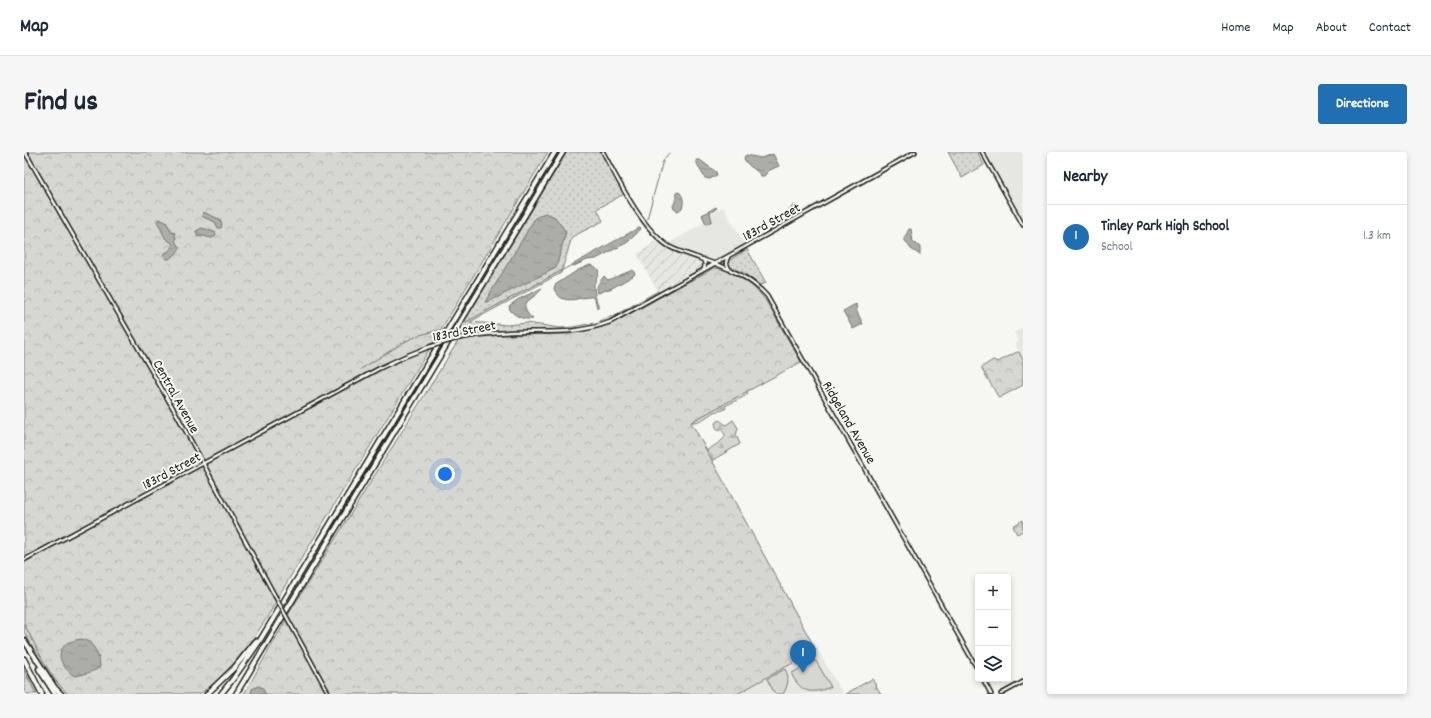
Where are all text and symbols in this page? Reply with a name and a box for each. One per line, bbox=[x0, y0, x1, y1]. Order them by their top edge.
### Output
text: Map bbox=[20, 14, 49, 41]
text: Home bbox=[1221, 18, 1250, 38]
text: Map bbox=[1272, 18, 1294, 38]
text: About bbox=[1316, 18, 1347, 38]
text: Contact bbox=[1369, 18, 1411, 38]
text: Find us bbox=[24, 84, 98, 124]
button: Directions bbox=[1318, 84, 1407, 124]
text: Nearby bbox=[1063, 166, 1107, 190]
street label: 183rd Street bbox=[739, 199, 805, 247]
text: Tinley Park High School bbox=[1101, 216, 1229, 238]
text: 1 bbox=[1075, 227, 1077, 246]
text: 1.3 km bbox=[1363, 227, 1391, 246]
text: School bbox=[1101, 238, 1133, 257]
street label: 183rd Street bbox=[431, 316, 498, 348]
street label: Central Avenue bbox=[147, 357, 204, 437]
street label: Ridgeland Avenue bbox=[816, 378, 880, 468]
street label: 183rd Street bbox=[139, 448, 205, 496]
your location bbox=[435, 464, 455, 484]
map controls bbox=[975, 574, 1011, 682]
button: + bbox=[975, 574, 1011, 610]
button: − bbox=[975, 610, 1011, 646]
pin: 1 bbox=[790, 640, 816, 673]
button: layers bbox=[975, 646, 1011, 682]

